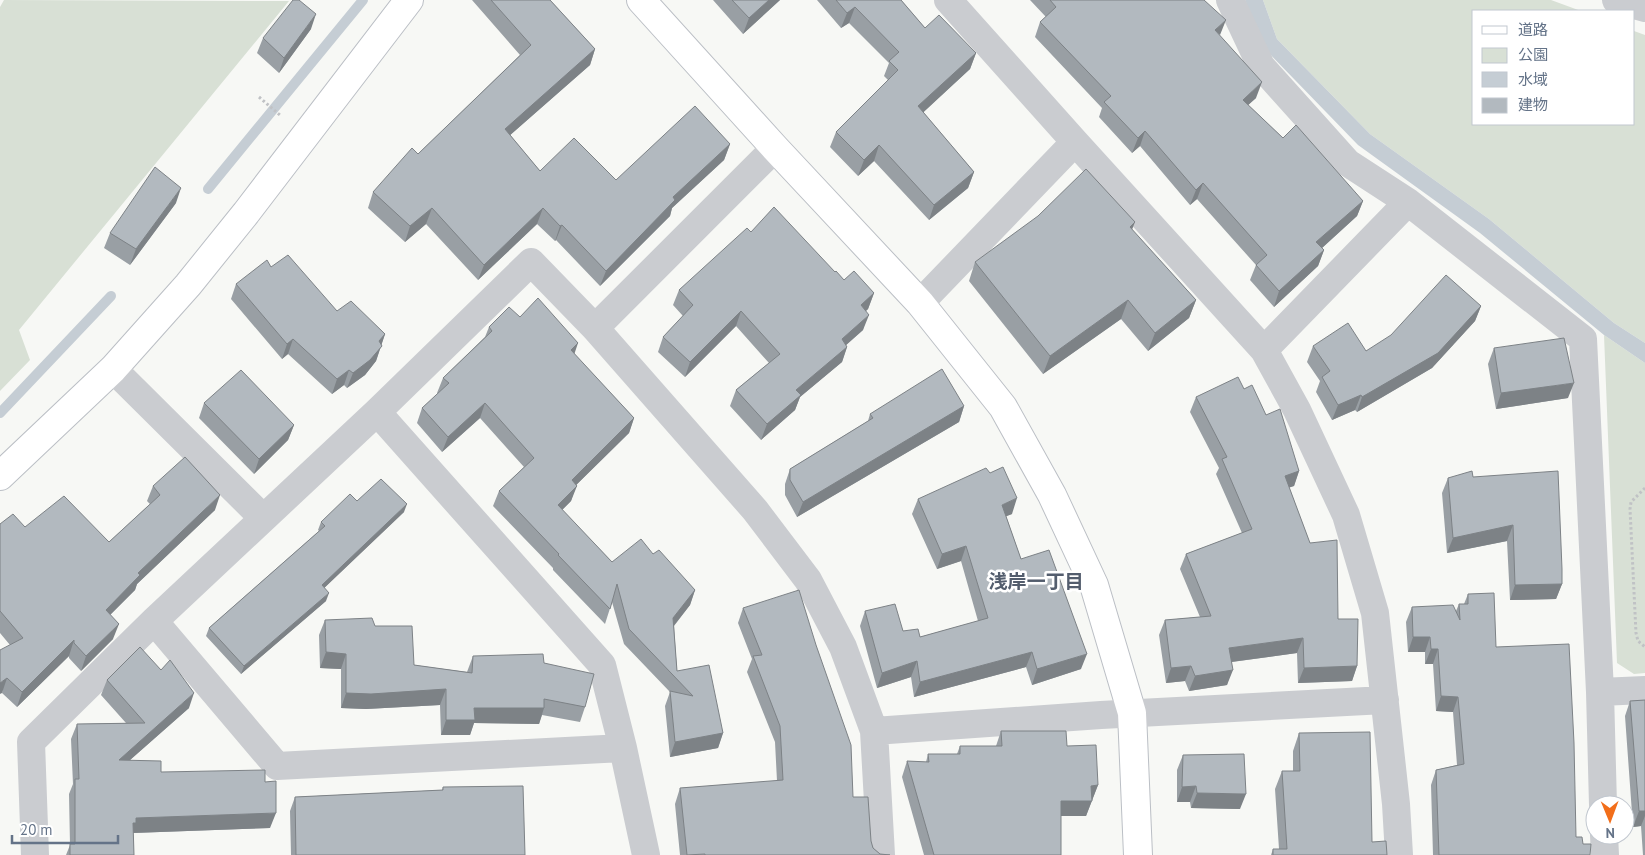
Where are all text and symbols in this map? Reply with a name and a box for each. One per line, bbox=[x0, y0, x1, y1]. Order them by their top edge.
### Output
legend bbox=[1472, 10, 1635, 125]
text: 道路 bbox=[1518, 20, 1548, 39]
text: 公園 bbox=[1518, 45, 1548, 64]
text: 水域 bbox=[1518, 70, 1548, 89]
text: 建物 bbox=[1518, 95, 1548, 114]
district label: 浅岸一丁目 bbox=[988, 569, 1084, 593]
north arrow bbox=[1585, 795, 1635, 845]
scale bar bbox=[12, 812, 119, 844]
text: 20 m bbox=[20, 820, 53, 839]
text: N bbox=[1605, 824, 1615, 842]

